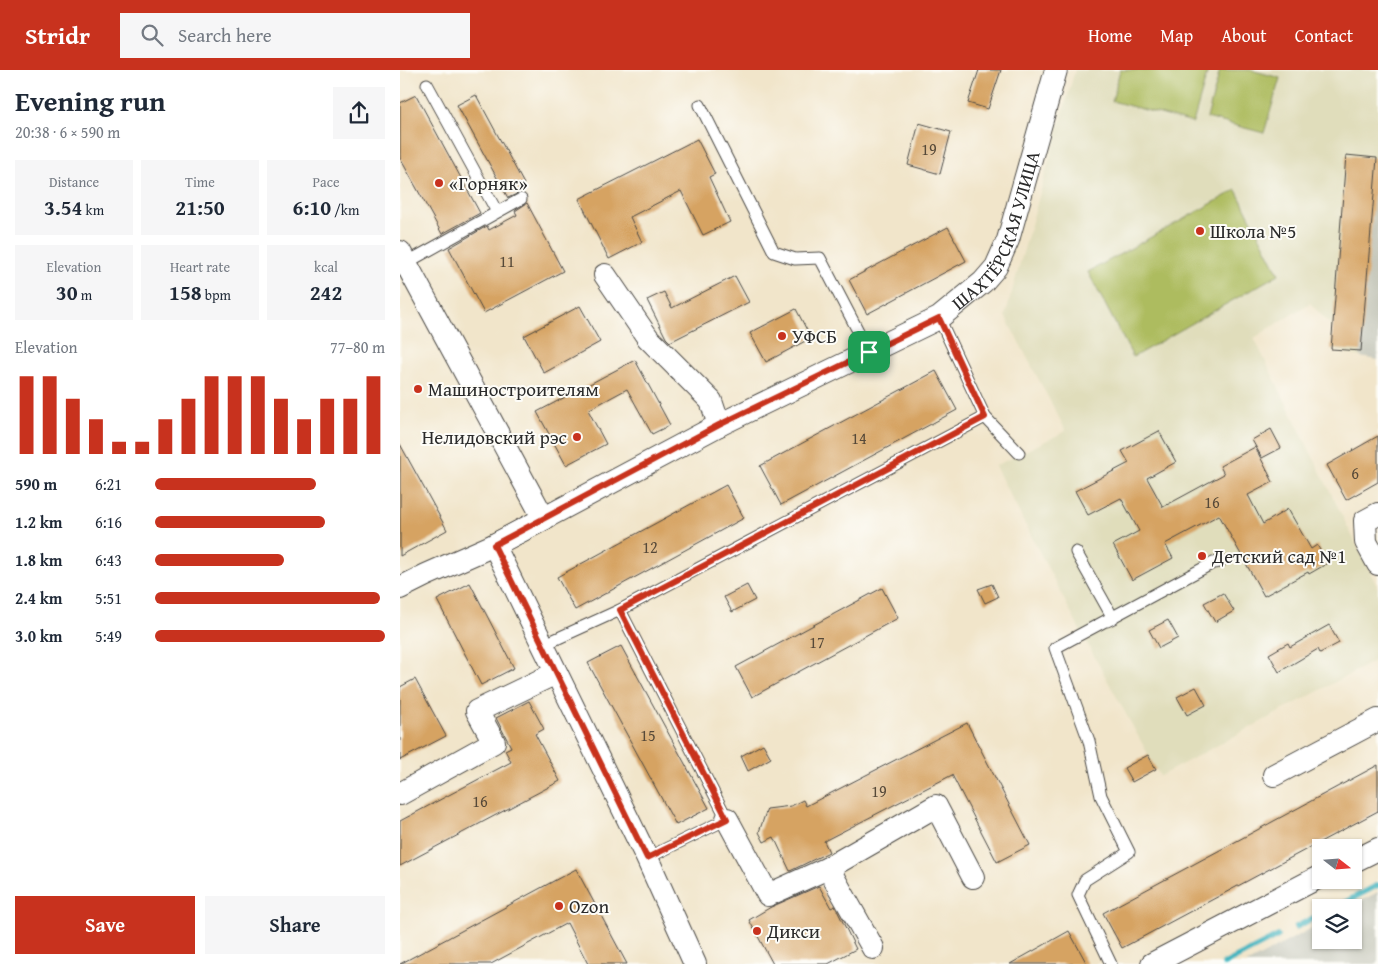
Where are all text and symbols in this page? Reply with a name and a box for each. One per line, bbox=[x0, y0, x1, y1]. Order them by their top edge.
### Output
search box bbox=[120, 13, 470, 58]
text: Stridr bbox=[25, 18, 90, 53]
icon: search bbox=[138, 21, 166, 49]
text: Search here bbox=[178, 21, 272, 49]
text: Home bbox=[1088, 22, 1132, 49]
text: Map bbox=[1160, 22, 1193, 49]
text: About bbox=[1221, 22, 1267, 49]
text: Contact bbox=[1295, 22, 1353, 49]
text: Evening run bbox=[15, 80, 166, 121]
button: share bbox=[333, 87, 385, 139]
text: 20:38 · 6 × 590 m bbox=[15, 120, 120, 144]
house number: 19 bbox=[921, 137, 937, 161]
street label: ШАХТЁРСКАЯ УЛИЦА bbox=[945, 147, 1047, 316]
place label: «Горняк» bbox=[449, 169, 528, 197]
text: Distance bbox=[49, 172, 99, 192]
text: Time bbox=[185, 172, 215, 192]
text: Pace bbox=[313, 172, 339, 192]
marker: «Горняк» bbox=[433, 177, 445, 189]
text: 3.54 bbox=[44, 192, 82, 223]
text: 21:50 bbox=[175, 192, 225, 223]
text: 6:10 bbox=[293, 192, 331, 223]
text: km bbox=[82, 200, 104, 220]
text: /km bbox=[331, 200, 359, 220]
place label: Школа №5 bbox=[1210, 217, 1296, 245]
marker: Школа №5 bbox=[1194, 225, 1206, 237]
house number: 11 bbox=[499, 249, 515, 273]
text: Elevation bbox=[47, 257, 101, 277]
text: Heart rate bbox=[170, 257, 230, 277]
text: kcal bbox=[314, 257, 338, 277]
text: 30 bbox=[56, 277, 78, 308]
text: 158 bbox=[169, 277, 202, 308]
text: 242 bbox=[310, 277, 342, 308]
text: m bbox=[78, 285, 92, 305]
text: bpm bbox=[202, 285, 231, 305]
place label: УФСБ bbox=[792, 322, 837, 350]
marker: УФСБ bbox=[776, 330, 788, 342]
pin bbox=[848, 331, 890, 373]
text: Elevation bbox=[15, 335, 78, 359]
text: 77–80 m bbox=[330, 335, 385, 359]
icon: arrive bbox=[855, 338, 883, 366]
place label: Машиностроителям bbox=[428, 375, 599, 403]
marker: Машиностроителям bbox=[412, 383, 424, 395]
place label: Нелидовский рэс bbox=[422, 423, 567, 451]
house number: 14 bbox=[851, 426, 867, 450]
marker: Нелидовский рэс bbox=[571, 431, 583, 443]
house number: 6 bbox=[1351, 461, 1359, 485]
text: 590 m bbox=[15, 472, 57, 496]
text: 6:21 bbox=[95, 472, 122, 496]
house number: 16 bbox=[1204, 490, 1220, 514]
text: 1.2 km bbox=[15, 510, 62, 534]
text: 6:16 bbox=[95, 510, 122, 534]
house number: 12 bbox=[642, 535, 658, 559]
place label: Детский сад №1 bbox=[1211, 542, 1346, 570]
text: 1.8 km bbox=[15, 548, 62, 572]
text: 6:43 bbox=[95, 548, 122, 572]
marker: Детский сад №1 bbox=[1196, 550, 1208, 562]
text: 2.4 km bbox=[15, 586, 62, 610]
text: 5:51 bbox=[95, 586, 122, 610]
text: 3.0 km bbox=[15, 624, 62, 648]
text: 5:49 bbox=[95, 624, 122, 648]
house number: 17 bbox=[809, 630, 825, 654]
house number: 15 bbox=[640, 723, 656, 747]
house number: 19 bbox=[871, 779, 887, 803]
house number: 16 bbox=[472, 789, 488, 813]
north arrow bbox=[1312, 839, 1362, 889]
map controls bbox=[1312, 839, 1362, 949]
place label: Ozon bbox=[569, 892, 610, 920]
button: Save bbox=[15, 896, 195, 954]
button: Share bbox=[205, 896, 385, 954]
button: layers bbox=[1312, 899, 1362, 949]
marker: Ozon bbox=[553, 900, 565, 912]
place label: Дикси bbox=[766, 917, 820, 945]
marker: Дикси bbox=[751, 925, 763, 937]

